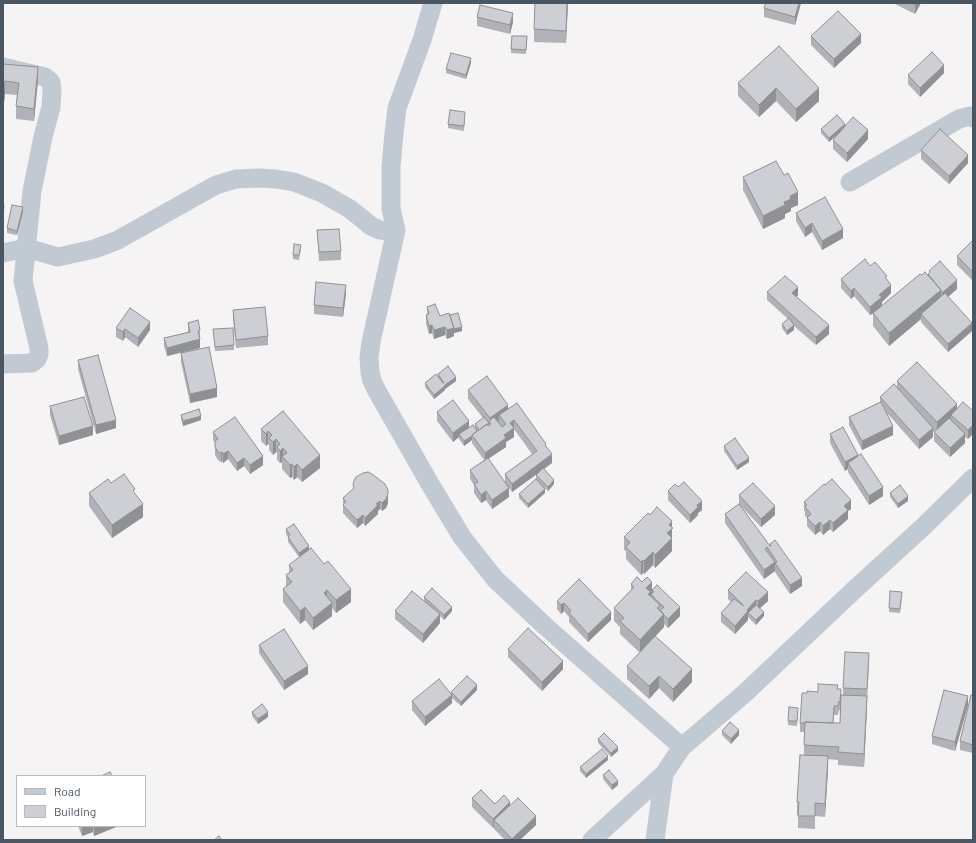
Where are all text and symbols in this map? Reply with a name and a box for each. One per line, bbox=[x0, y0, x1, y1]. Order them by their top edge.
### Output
legend bbox=[16, 775, 146, 827]
text: Road bbox=[54, 784, 81, 798]
text: Building bbox=[54, 804, 96, 818]

